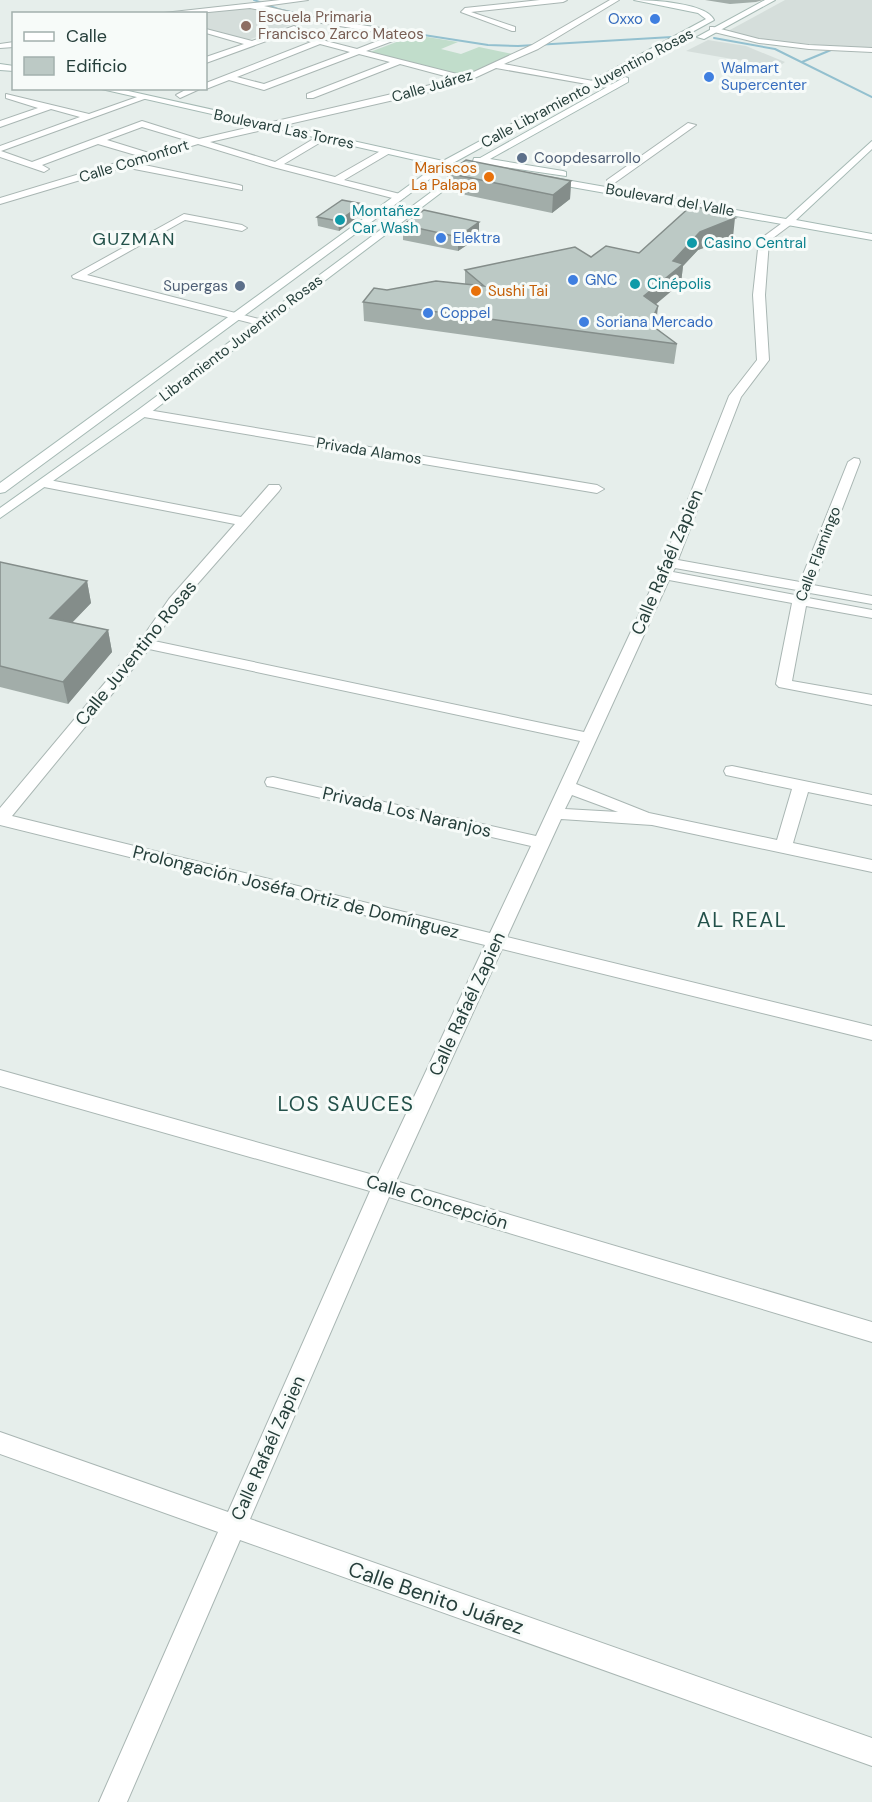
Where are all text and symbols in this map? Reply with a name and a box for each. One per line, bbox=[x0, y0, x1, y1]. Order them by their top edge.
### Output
place label: Escuela Primaria Francisco Zarco Mateos bbox=[258, 7, 424, 44]
place label: Oxxo bbox=[608, 9, 643, 29]
legend bbox=[12, 12, 207, 90]
marker: Oxxo bbox=[648, 12, 662, 26]
marker: Escuela Primaria Francisco Zarco Mateos bbox=[239, 19, 253, 33]
street label: Calle Libramiento Juventino Rosas bbox=[477, 23, 697, 153]
text: Calle bbox=[66, 24, 107, 48]
text: Edificio bbox=[66, 54, 127, 78]
place label: Walmart Supercenter bbox=[721, 58, 807, 95]
street label: Calle Juárez bbox=[389, 65, 475, 107]
marker: Walmart Supercenter bbox=[702, 70, 716, 84]
street label: Boulevard Las Torres bbox=[212, 104, 356, 154]
street label: Calle Comonfort bbox=[77, 135, 191, 187]
place label: Coopdesarrollo bbox=[534, 148, 641, 168]
marker: Coopdesarrollo bbox=[515, 151, 529, 165]
place label: Mariscos La Palapa bbox=[411, 158, 477, 195]
marker: Mariscos La Palapa bbox=[482, 170, 496, 184]
street label: Boulevard del Valle bbox=[604, 179, 736, 221]
place label: Montañez Car Wash bbox=[352, 201, 420, 238]
marker: Montañez Car Wash bbox=[333, 213, 347, 227]
district label: GUZMAN bbox=[92, 227, 176, 251]
place label: Elektra bbox=[453, 228, 501, 248]
marker: Elektra bbox=[434, 231, 448, 245]
place label: Casino Central bbox=[704, 233, 806, 253]
marker: Casino Central bbox=[685, 236, 699, 250]
street label: Libramiento Juventino Rosas bbox=[155, 270, 327, 406]
place label: GNC bbox=[585, 270, 618, 290]
marker: GNC bbox=[566, 273, 580, 287]
place label: Cinépolis bbox=[647, 274, 711, 294]
place label: Supergas bbox=[163, 276, 228, 296]
marker: Cinépolis bbox=[628, 277, 642, 291]
marker: Supergas bbox=[233, 279, 247, 293]
place label: Sushi Tai bbox=[488, 281, 548, 301]
marker: Sushi Tai bbox=[469, 284, 483, 298]
place label: Coppel bbox=[440, 303, 490, 323]
marker: Coppel bbox=[421, 306, 435, 320]
place label: Soriana Mercado bbox=[596, 312, 713, 332]
marker: Soriana Mercado bbox=[577, 315, 591, 329]
street label: Privada Alamos bbox=[315, 433, 423, 469]
street label: Calle Rafaél Zapien bbox=[625, 485, 709, 639]
street label: Calle Flamingo bbox=[791, 504, 845, 604]
street label: Calle Juventino Rosas bbox=[70, 575, 202, 731]
street label: Privada Los Naranjos bbox=[320, 781, 494, 843]
street label: Prolongación Joséfa Ortiz de Domínguez bbox=[130, 840, 462, 944]
district label: AL REAL bbox=[697, 906, 787, 934]
street label: Calle Rafaél Zapien bbox=[423, 928, 511, 1080]
district label: LOS SAUCES bbox=[277, 1090, 415, 1118]
street label: Calle Concepción bbox=[363, 1169, 511, 1235]
street label: Calle Rafaél Zapien bbox=[225, 1372, 311, 1524]
street label: Calle Benito Juárez bbox=[344, 1555, 528, 1641]

